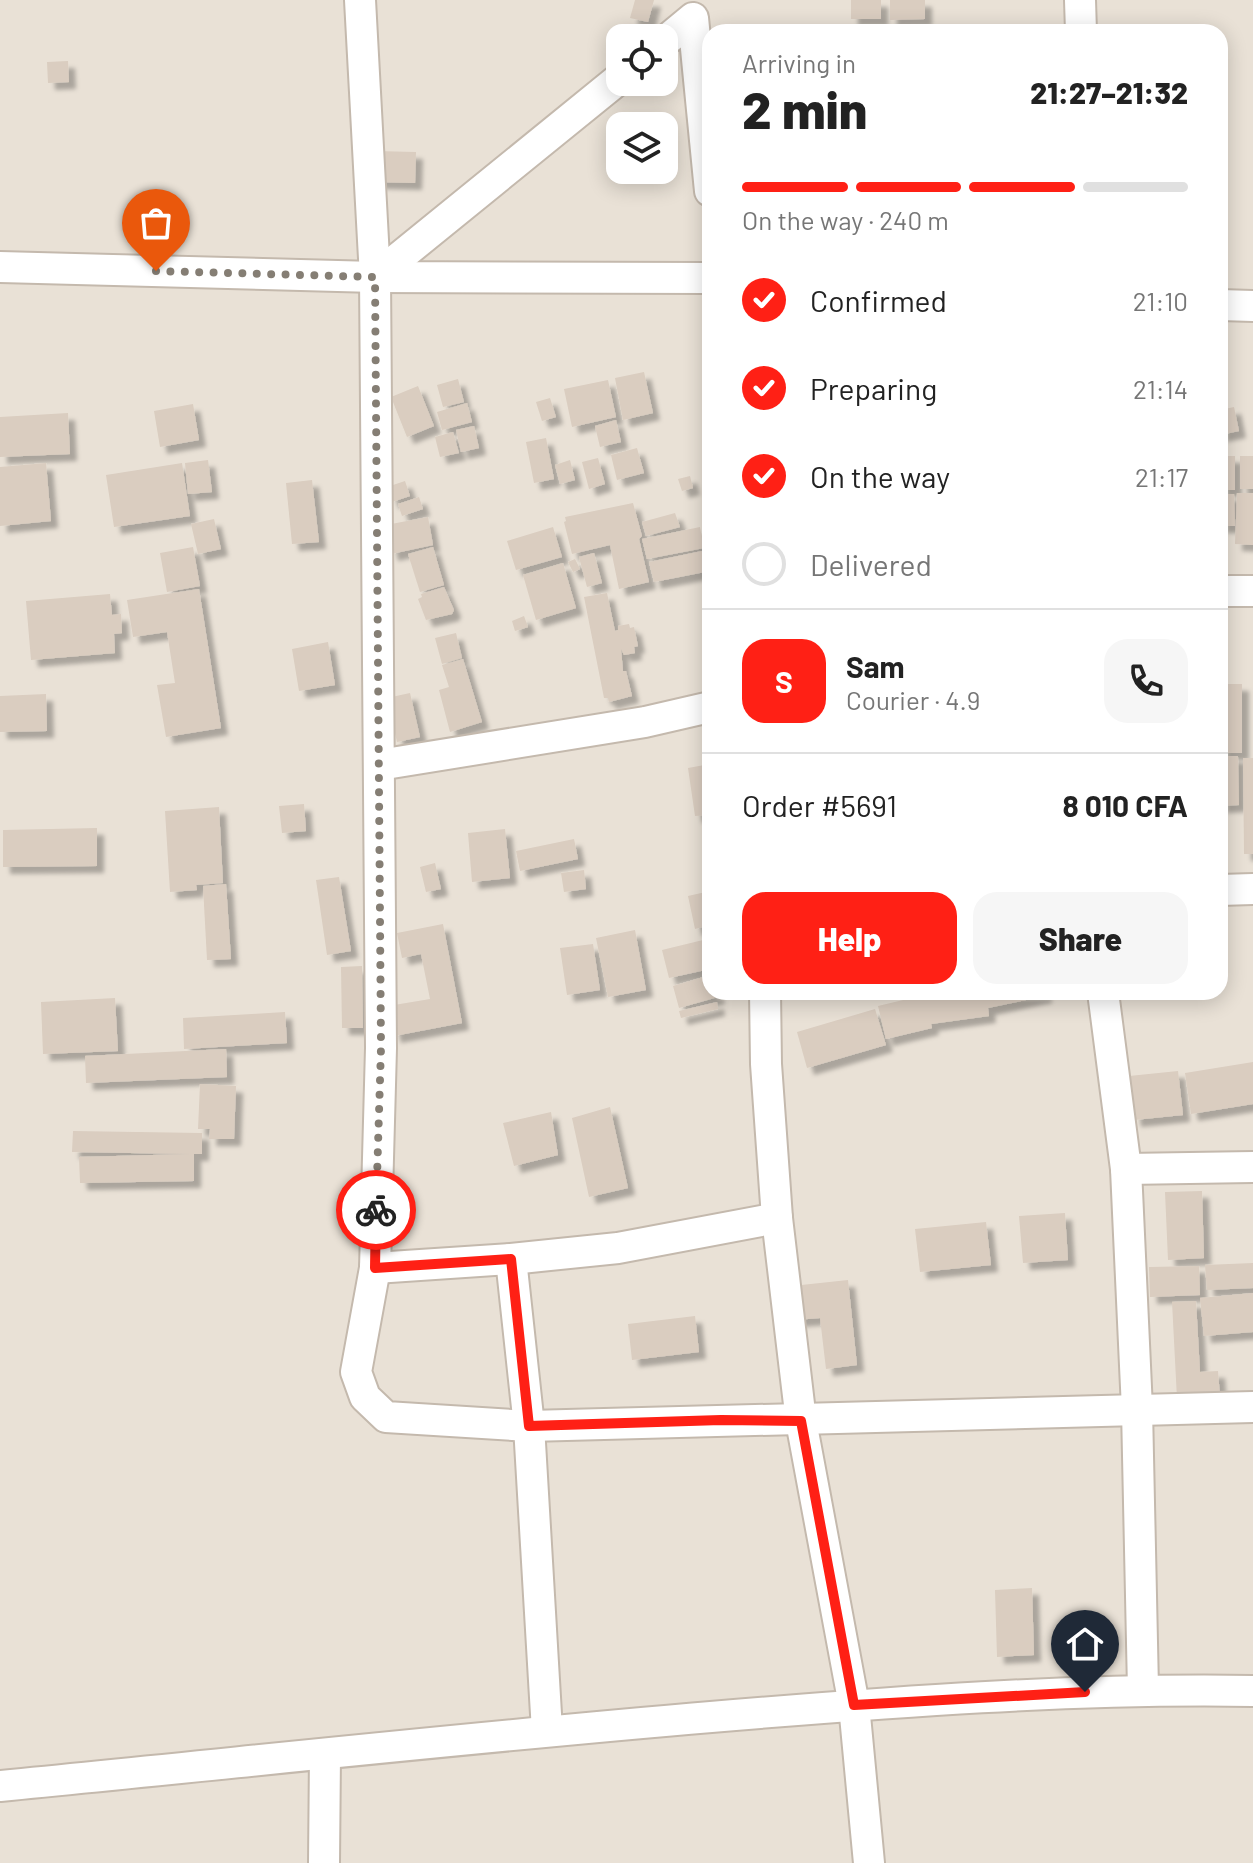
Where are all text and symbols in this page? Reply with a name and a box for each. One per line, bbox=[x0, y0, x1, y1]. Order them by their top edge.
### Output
map controls bbox=[606, 24, 678, 184]
button: locate bbox=[606, 24, 678, 96]
text: Arriving in bbox=[742, 47, 856, 78]
text: 21:27–21:32 bbox=[1030, 74, 1188, 110]
text: 2 min bbox=[742, 77, 867, 139]
button: layers bbox=[606, 112, 678, 184]
pin bbox=[122, 189, 190, 271]
icon: bag bbox=[134, 201, 178, 245]
text: On the way · 240 m bbox=[742, 204, 949, 235]
icon: check bbox=[742, 278, 786, 322]
text: Confirmed bbox=[810, 282, 947, 318]
text: 21:10 bbox=[1133, 285, 1188, 316]
icon: check bbox=[742, 366, 786, 410]
text: Preparing bbox=[810, 370, 937, 406]
text: 21:14 bbox=[1133, 373, 1188, 404]
icon: check bbox=[742, 454, 786, 498]
text: On the way bbox=[810, 458, 950, 494]
text: 21:17 bbox=[1135, 461, 1188, 492]
text: Delivered bbox=[810, 546, 932, 582]
button: phone bbox=[1104, 639, 1188, 723]
text: Sam bbox=[846, 648, 905, 684]
text: S bbox=[775, 663, 793, 699]
text: Courier · 4.9 bbox=[846, 684, 980, 715]
text: Order #5691 bbox=[742, 787, 897, 823]
text: 8 010 CFA bbox=[1062, 787, 1188, 823]
button: Help bbox=[742, 892, 957, 984]
button: Share bbox=[973, 892, 1188, 984]
courier bbox=[336, 1170, 416, 1250]
icon: bike bbox=[354, 1188, 398, 1232]
pin bbox=[1051, 1610, 1119, 1692]
icon: home bbox=[1063, 1622, 1107, 1666]

